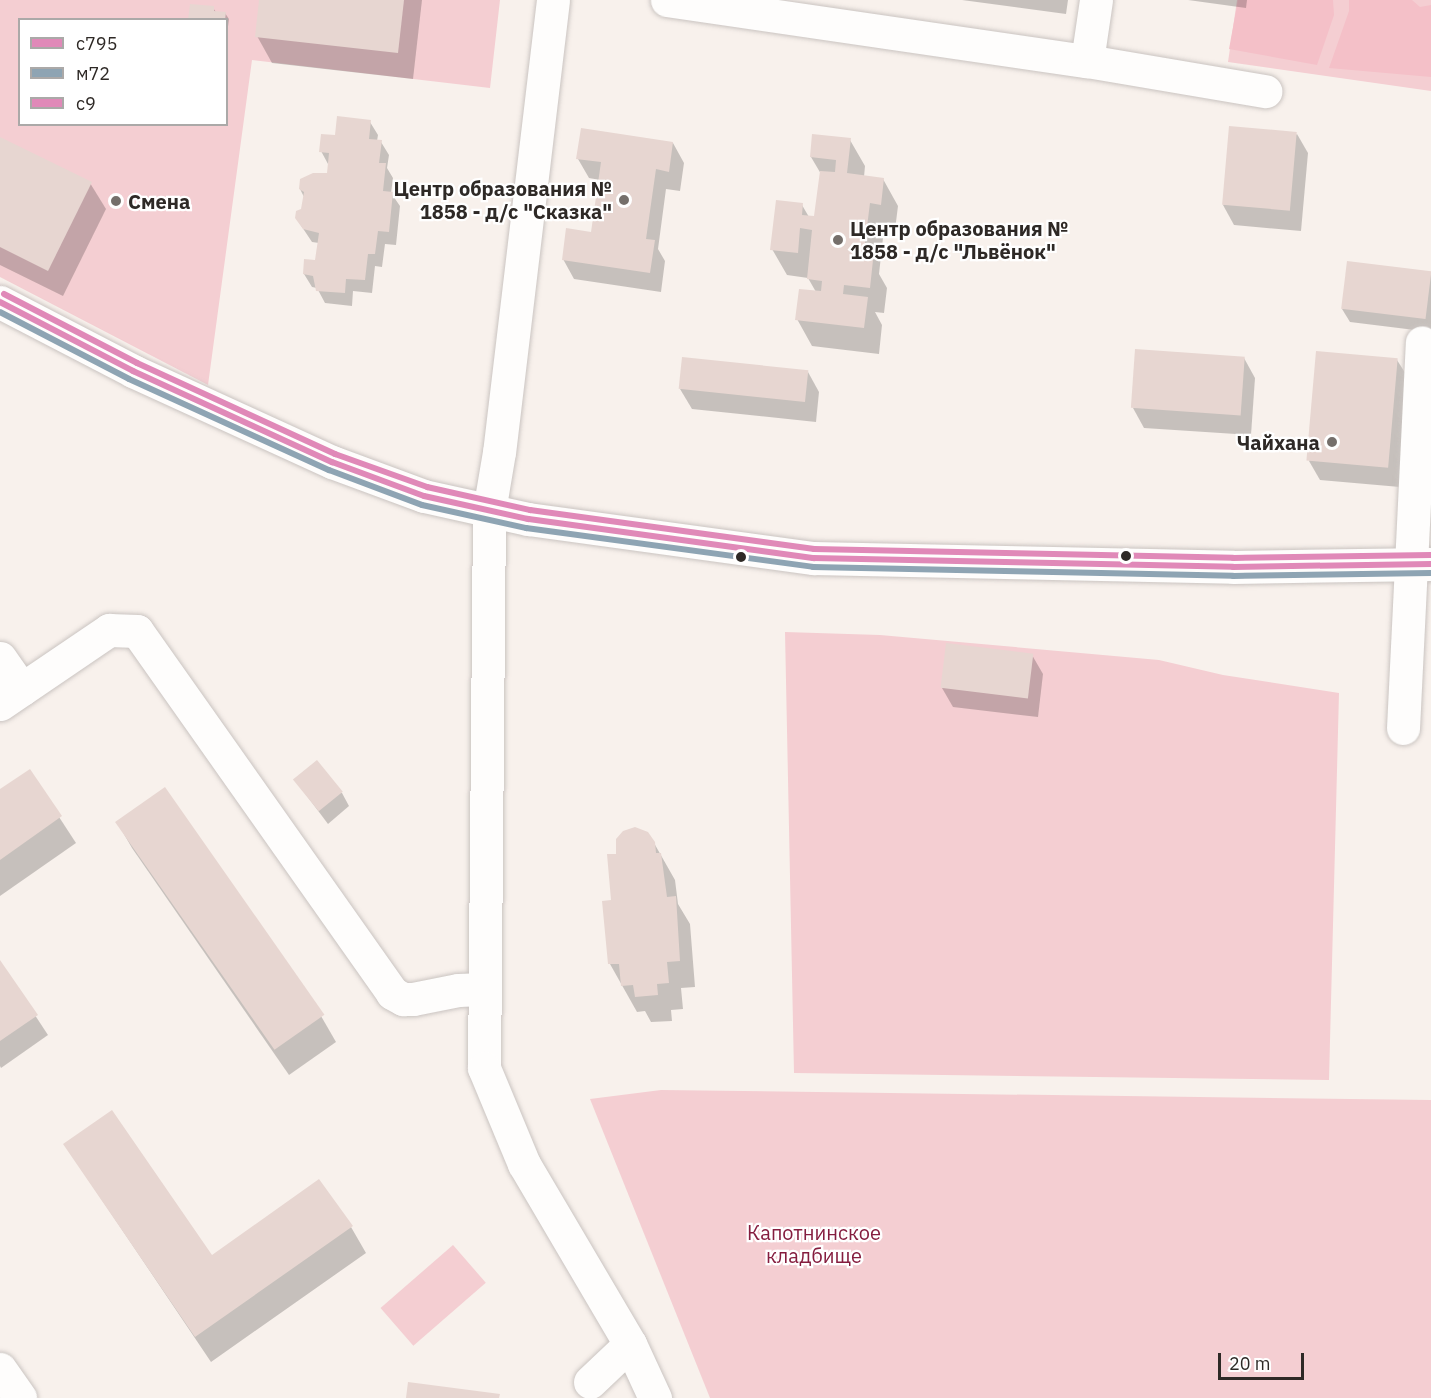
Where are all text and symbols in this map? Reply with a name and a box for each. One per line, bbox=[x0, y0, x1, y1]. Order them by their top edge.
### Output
legend bbox=[18, 18, 228, 126]
text: с795 bbox=[76, 32, 117, 55]
text: м72 bbox=[76, 62, 110, 85]
text: с9 bbox=[76, 92, 96, 115]
place label: Центр образования № 1858 - д/с "Сказка" bbox=[394, 176, 612, 223]
place label: Смена bbox=[128, 189, 190, 213]
marker: Центр образования № 1858 - д/с "Сказка" bbox=[617, 193, 631, 207]
marker: Смена bbox=[109, 194, 123, 208]
place label: Центр образования № 1858 - д/с "Львёнок" bbox=[850, 216, 1068, 263]
marker: Центр образования № 1858 - д/с "Львёнок" bbox=[831, 233, 845, 247]
place label: Чайхана bbox=[1237, 430, 1320, 454]
marker: Чайхана bbox=[1325, 435, 1339, 449]
unlabelled marker bbox=[1120, 550, 1132, 562]
unlabelled marker bbox=[735, 551, 747, 563]
park label: Капотнинское кладбище bbox=[747, 1221, 881, 1268]
scale bar bbox=[1221, 1341, 1306, 1379]
text: 20 m bbox=[1229, 1352, 1271, 1375]

